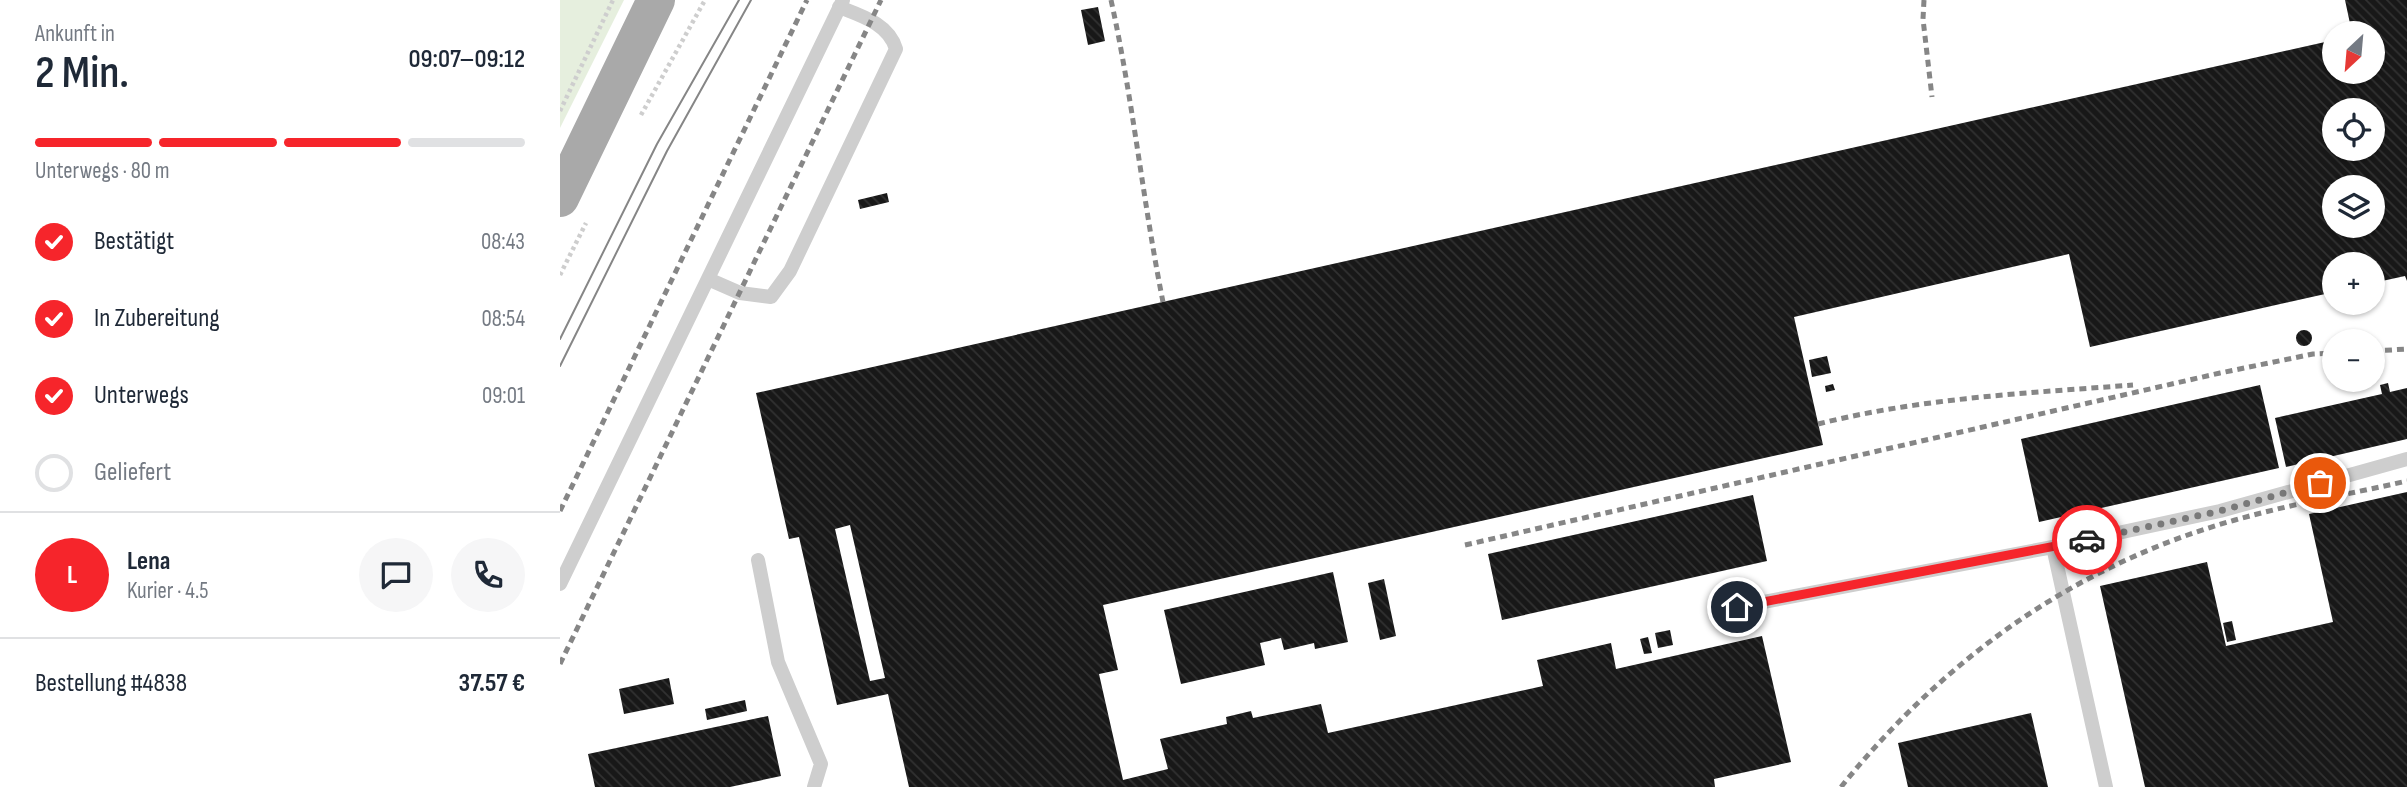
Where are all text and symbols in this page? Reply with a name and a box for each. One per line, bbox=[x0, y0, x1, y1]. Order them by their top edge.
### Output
text: Ankunft in bbox=[35, 20, 115, 48]
north arrow bbox=[2322, 21, 2385, 84]
map controls bbox=[2322, 21, 2385, 392]
text: 09:07–09:12 bbox=[409, 44, 525, 75]
text: 2 Min. bbox=[35, 46, 129, 101]
button: locate bbox=[2322, 98, 2385, 161]
text: Unterwegs · 80 m bbox=[35, 157, 170, 185]
button: layers bbox=[2322, 175, 2385, 238]
icon: check bbox=[35, 223, 73, 261]
text: Bestätigt bbox=[94, 226, 174, 257]
text: 08:43 bbox=[481, 228, 525, 256]
button: + bbox=[2322, 252, 2385, 315]
icon: check bbox=[35, 300, 73, 338]
text: In Zubereitung bbox=[94, 303, 220, 334]
text: 08:54 bbox=[481, 305, 525, 333]
button: − bbox=[2322, 329, 2385, 392]
icon: check bbox=[35, 377, 73, 415]
text: Unterwegs bbox=[94, 380, 189, 411]
text: 09:01 bbox=[482, 382, 525, 410]
pin bbox=[2290, 453, 2350, 513]
text: Geliefert bbox=[94, 457, 171, 488]
icon: bag bbox=[2301, 464, 2339, 502]
courier bbox=[2052, 505, 2122, 575]
icon: car bbox=[2068, 521, 2106, 559]
button: chat bbox=[359, 538, 433, 612]
button: phone bbox=[451, 538, 525, 612]
text: Lena bbox=[127, 546, 170, 577]
text: L bbox=[67, 560, 77, 591]
text: Kurier · 4.5 bbox=[127, 577, 208, 605]
pin bbox=[1707, 577, 1767, 637]
icon: home bbox=[1718, 588, 1756, 626]
text: Bestellung #4838 bbox=[35, 668, 187, 699]
text: 37.57 € bbox=[458, 668, 525, 699]

